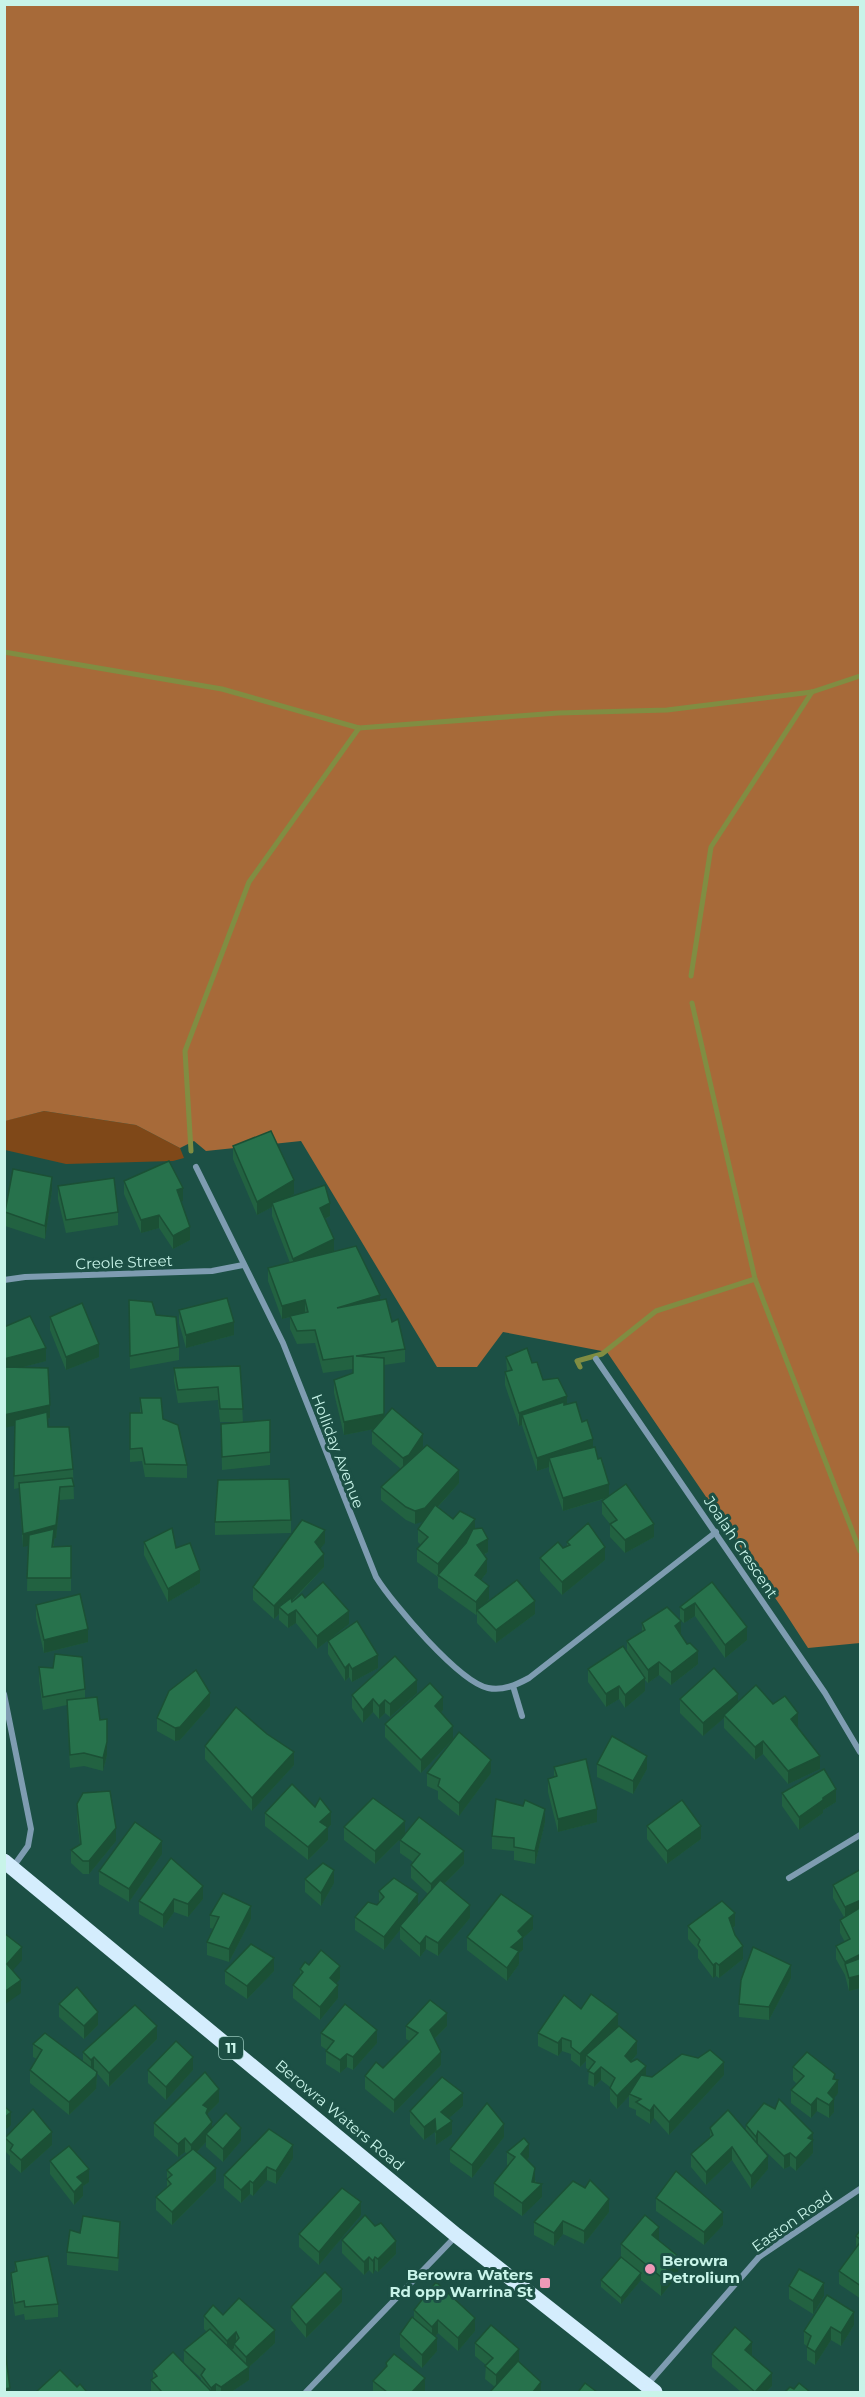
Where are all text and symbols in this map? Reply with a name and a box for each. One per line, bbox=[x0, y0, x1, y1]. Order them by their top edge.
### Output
street label: Creole Street bbox=[75, 1251, 173, 1273]
street label: Holliday Avenue bbox=[307, 1391, 369, 1511]
street label: Joalah Crescent bbox=[699, 1491, 782, 1602]
road number: 11 bbox=[219, 2037, 243, 2059]
street label: Berowra Waters Road bbox=[272, 2055, 408, 2175]
street label: Easton Road bbox=[748, 2186, 836, 2256]
place label: Berowra Petrolium bbox=[662, 2251, 740, 2287]
marker: Berowra Petrolium bbox=[643, 2262, 657, 2276]
place label: Berowra Waters Rd opp Warrina St bbox=[389, 2265, 533, 2301]
marker: Berowra Waters Rd opp Warrina St bbox=[538, 2276, 552, 2290]

